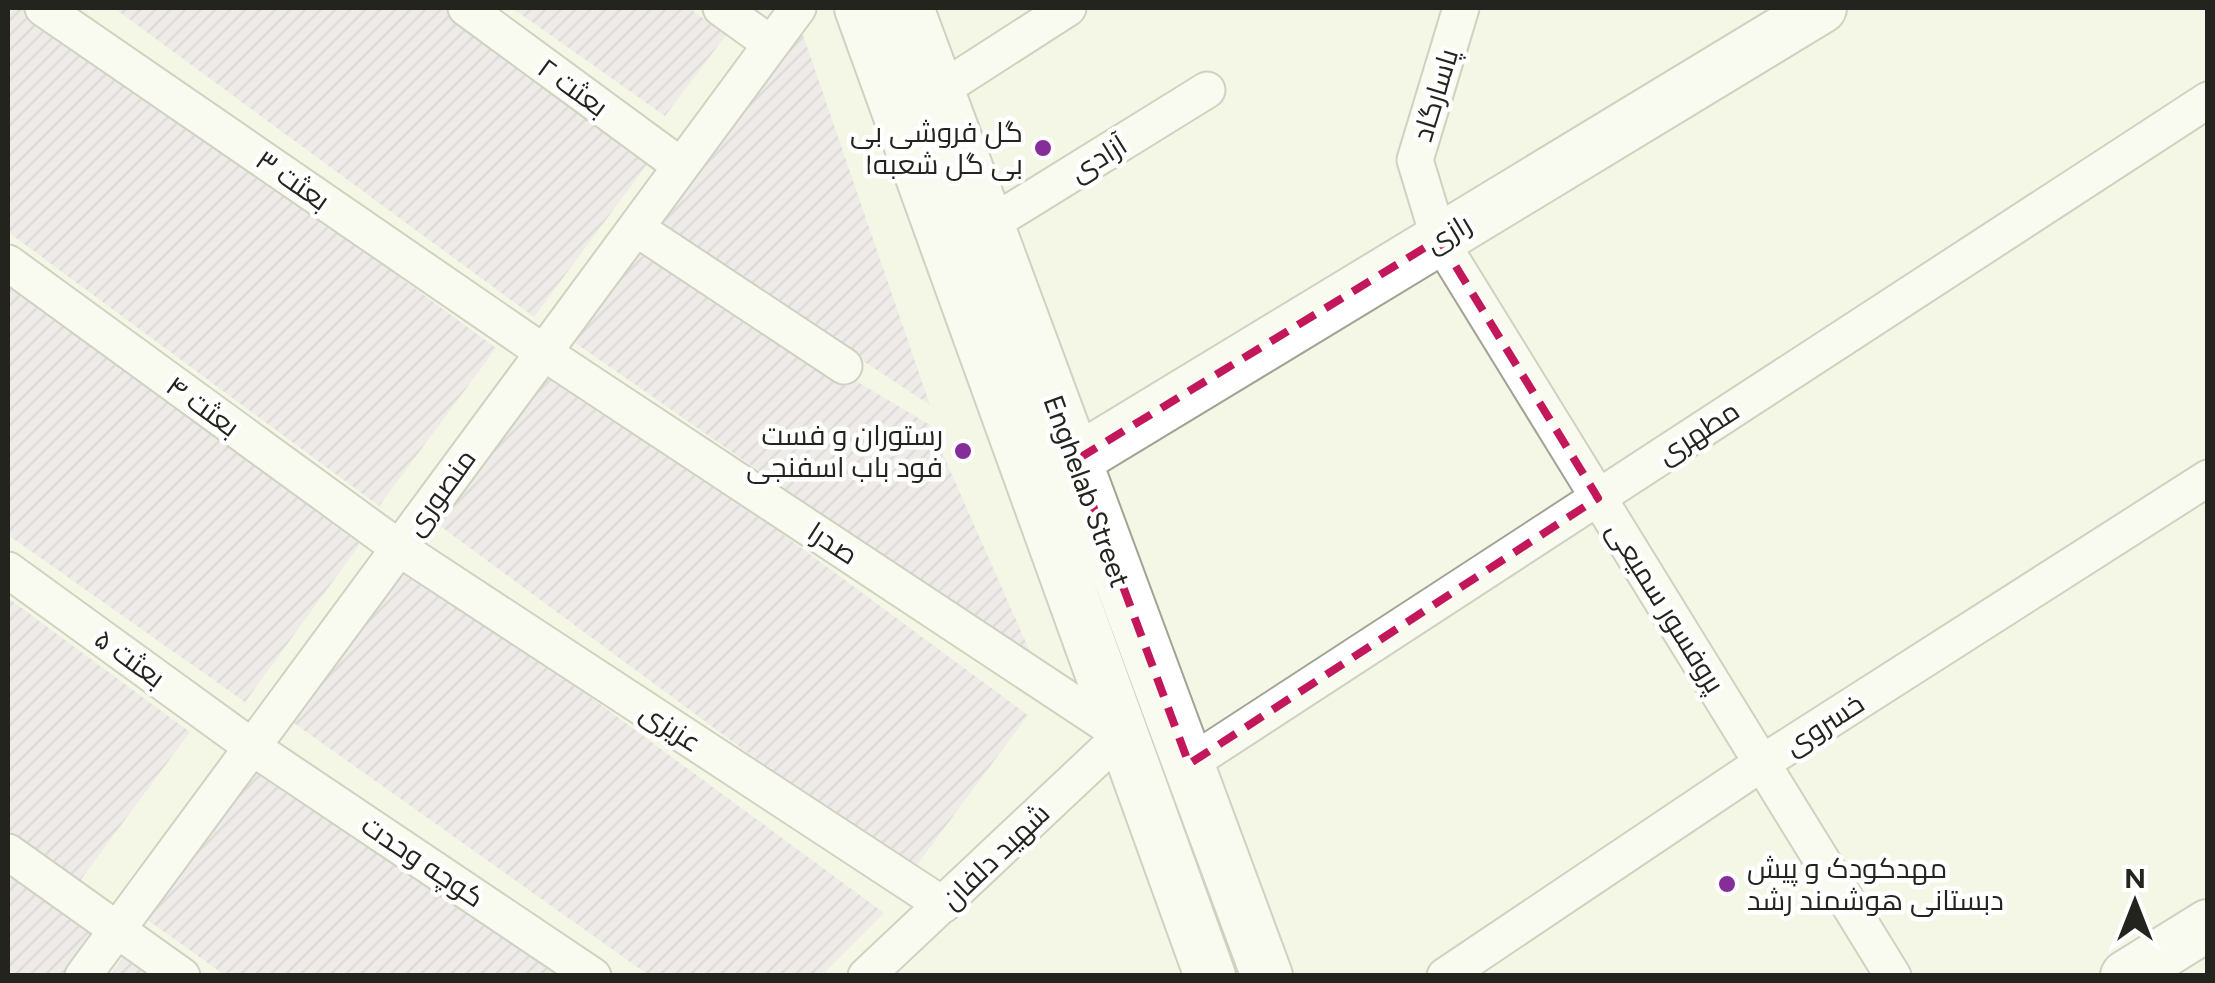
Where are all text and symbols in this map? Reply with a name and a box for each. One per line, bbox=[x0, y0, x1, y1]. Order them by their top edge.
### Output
street label: پاسارگاد bbox=[1405, 44, 1467, 146]
street label: بعثت ۲ bbox=[531, 50, 615, 124]
place label: گل فروشی بی بی گل شعبه۱ bbox=[850, 115, 1023, 181]
street label: آزادی bbox=[1063, 127, 1133, 189]
marker: گل فروشی بی بی گل شعبه۱ bbox=[1032, 137, 1054, 159]
street label: بعثت ۳ bbox=[250, 142, 336, 218]
street label: رازی bbox=[1419, 206, 1477, 260]
street label: بعثت ۴ bbox=[160, 368, 246, 444]
street label: Enghelab Street bbox=[1037, 390, 1137, 592]
street label: مطهری bbox=[1651, 393, 1745, 471]
place label: رستوران و فست فود باب اسفنجی bbox=[746, 418, 943, 484]
marker: رستوران و فست فود باب اسفنجی bbox=[952, 440, 974, 462]
street label: منصوری bbox=[397, 442, 483, 542]
street label: صدرا bbox=[802, 514, 864, 572]
street label: پروفسور سمیعی bbox=[1598, 515, 1732, 700]
street label: بعثت ۵ bbox=[88, 621, 172, 695]
street label: خسروی bbox=[1778, 686, 1870, 762]
street label: عزیزی bbox=[634, 695, 708, 759]
street label: شهید دلفان bbox=[934, 796, 1056, 916]
street label: کوچه وحدت bbox=[354, 808, 491, 916]
place label: مهدکودک و پیش دبستانی هوشمند رشد bbox=[1747, 851, 2004, 917]
north arrow bbox=[2085, 853, 2185, 953]
text: N bbox=[2124, 861, 2146, 895]
marker: مهدکودک و پیش دبستانی هوشمند رشد bbox=[1716, 873, 1738, 895]

